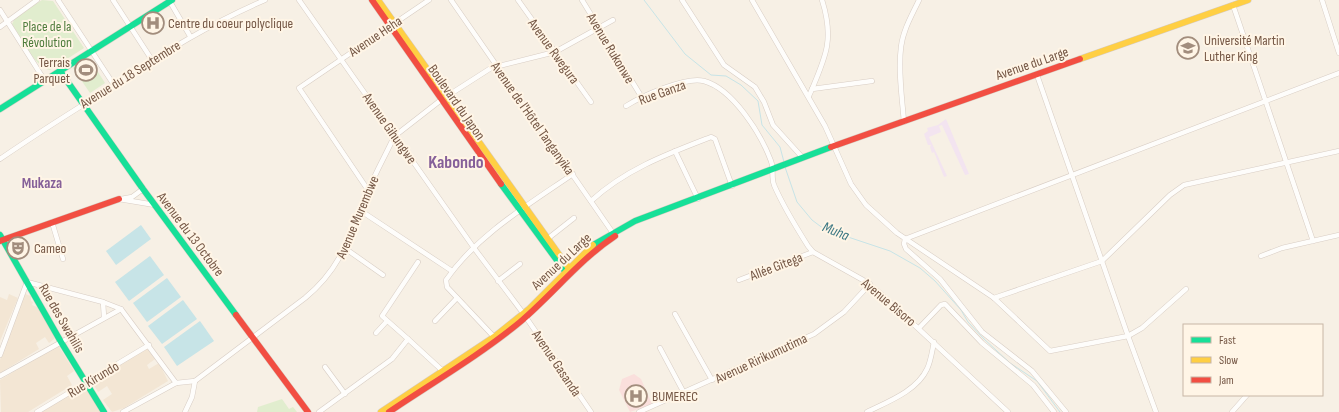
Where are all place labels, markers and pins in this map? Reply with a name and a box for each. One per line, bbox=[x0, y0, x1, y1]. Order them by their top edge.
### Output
hospital icon: Centre du coeur polyclique bbox=[140, 10, 166, 36]
place label: Centre du coeur polyclique bbox=[168, 15, 293, 32]
place label: Université Martin Luther King bbox=[1204, 32, 1285, 65]
school or university icon: Université Martin Luther King bbox=[1175, 35, 1201, 61]
place label: Terrais Parquet bbox=[34, 54, 70, 87]
sports icon: Terrais Parquet bbox=[73, 57, 99, 83]
theatre icon: Cameo bbox=[5, 235, 31, 261]
place label: Cameo bbox=[34, 240, 67, 257]
hospital icon: BUMEREC bbox=[623, 383, 649, 409]
place label: BUMEREC bbox=[652, 388, 698, 405]

